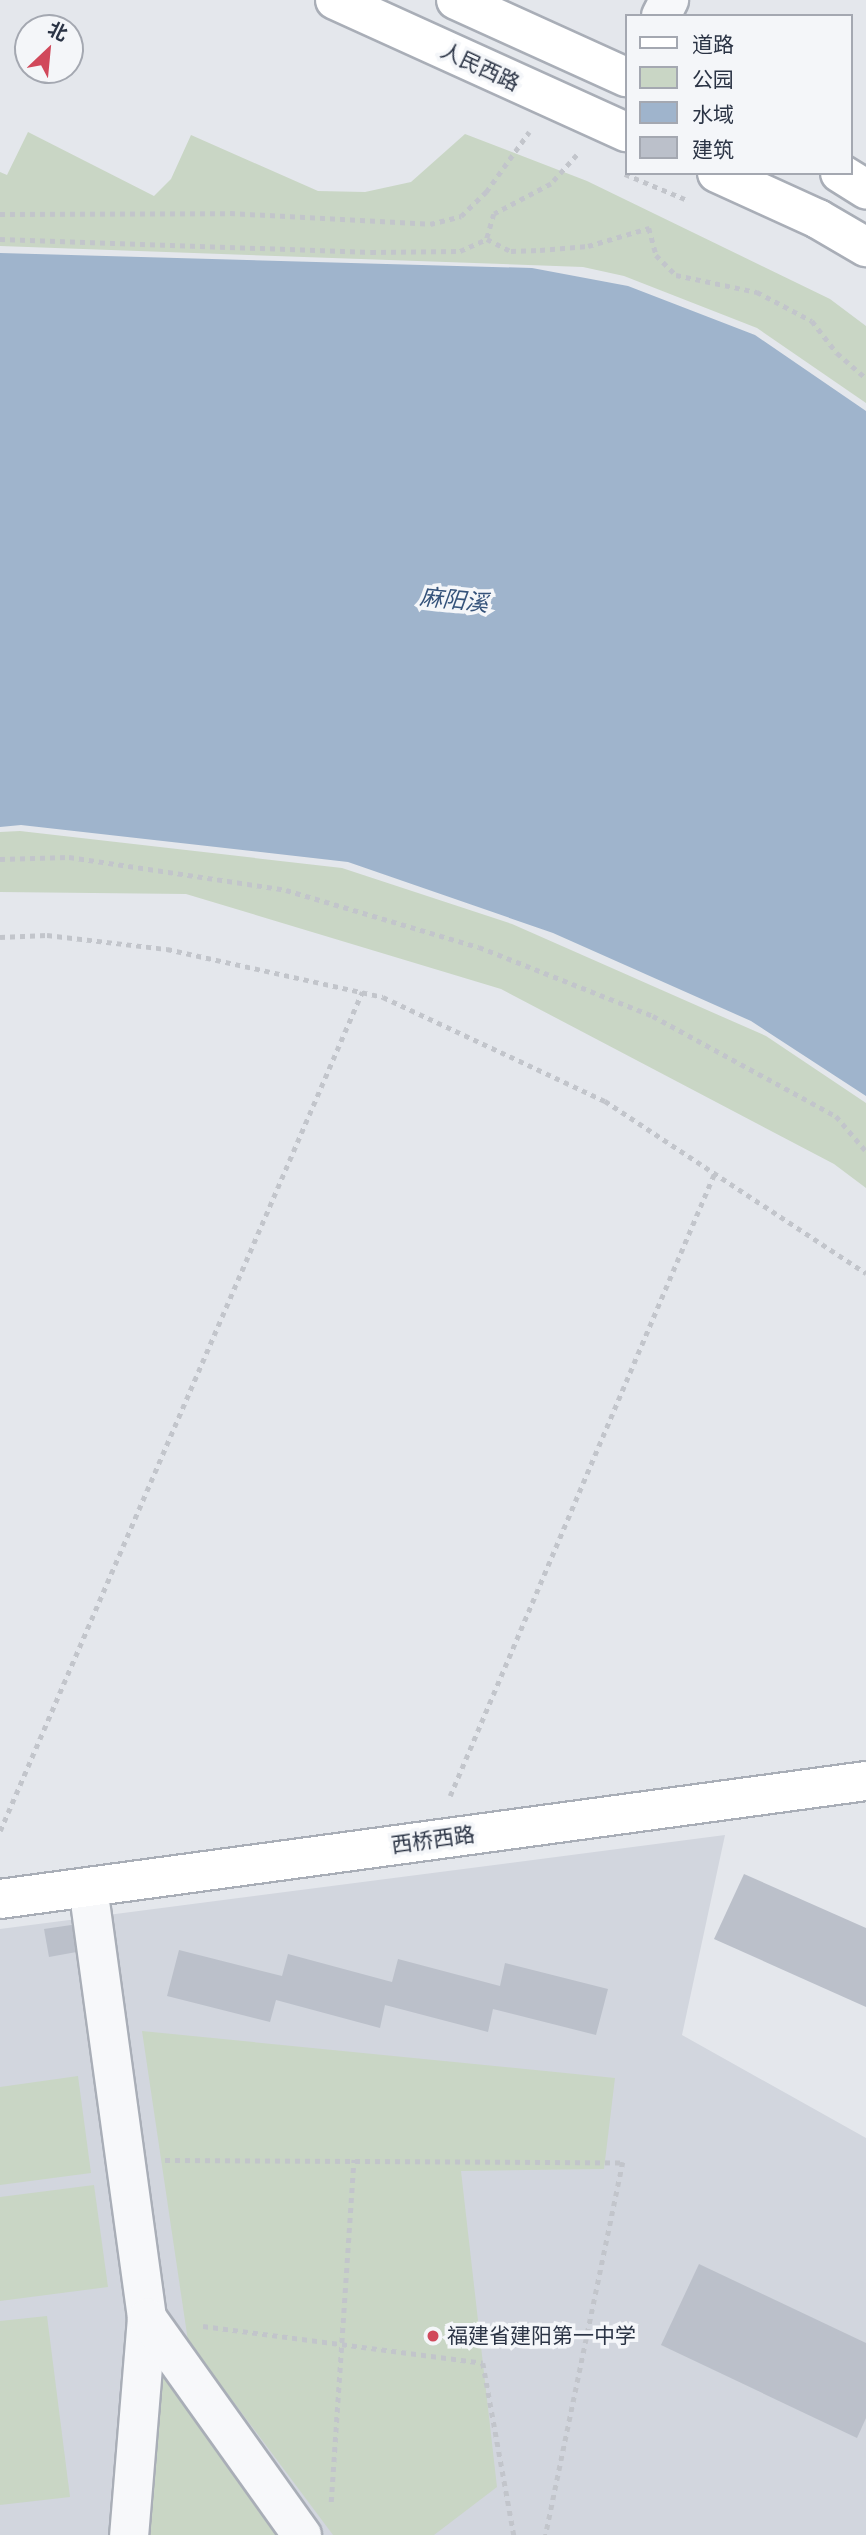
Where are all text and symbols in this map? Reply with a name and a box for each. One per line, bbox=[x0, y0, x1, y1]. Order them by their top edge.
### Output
north arrow bbox=[14, 14, 84, 84]
legend bbox=[624, 14, 852, 175]
text: 北 bbox=[44, 17, 71, 46]
text: 道路 bbox=[692, 32, 734, 57]
street label: 人民西路 bbox=[437, 38, 523, 96]
text: 公园 bbox=[692, 67, 734, 92]
text: 水域 bbox=[692, 102, 734, 127]
text: 建筑 bbox=[692, 137, 734, 162]
water label: 麻阳溪 bbox=[418, 583, 490, 617]
street label: 西桥西路 bbox=[390, 1822, 476, 1858]
place label: 福建省建阳第一中学 bbox=[447, 2323, 636, 2349]
marker: 福建省建阳第一中学 bbox=[425, 2328, 441, 2344]

